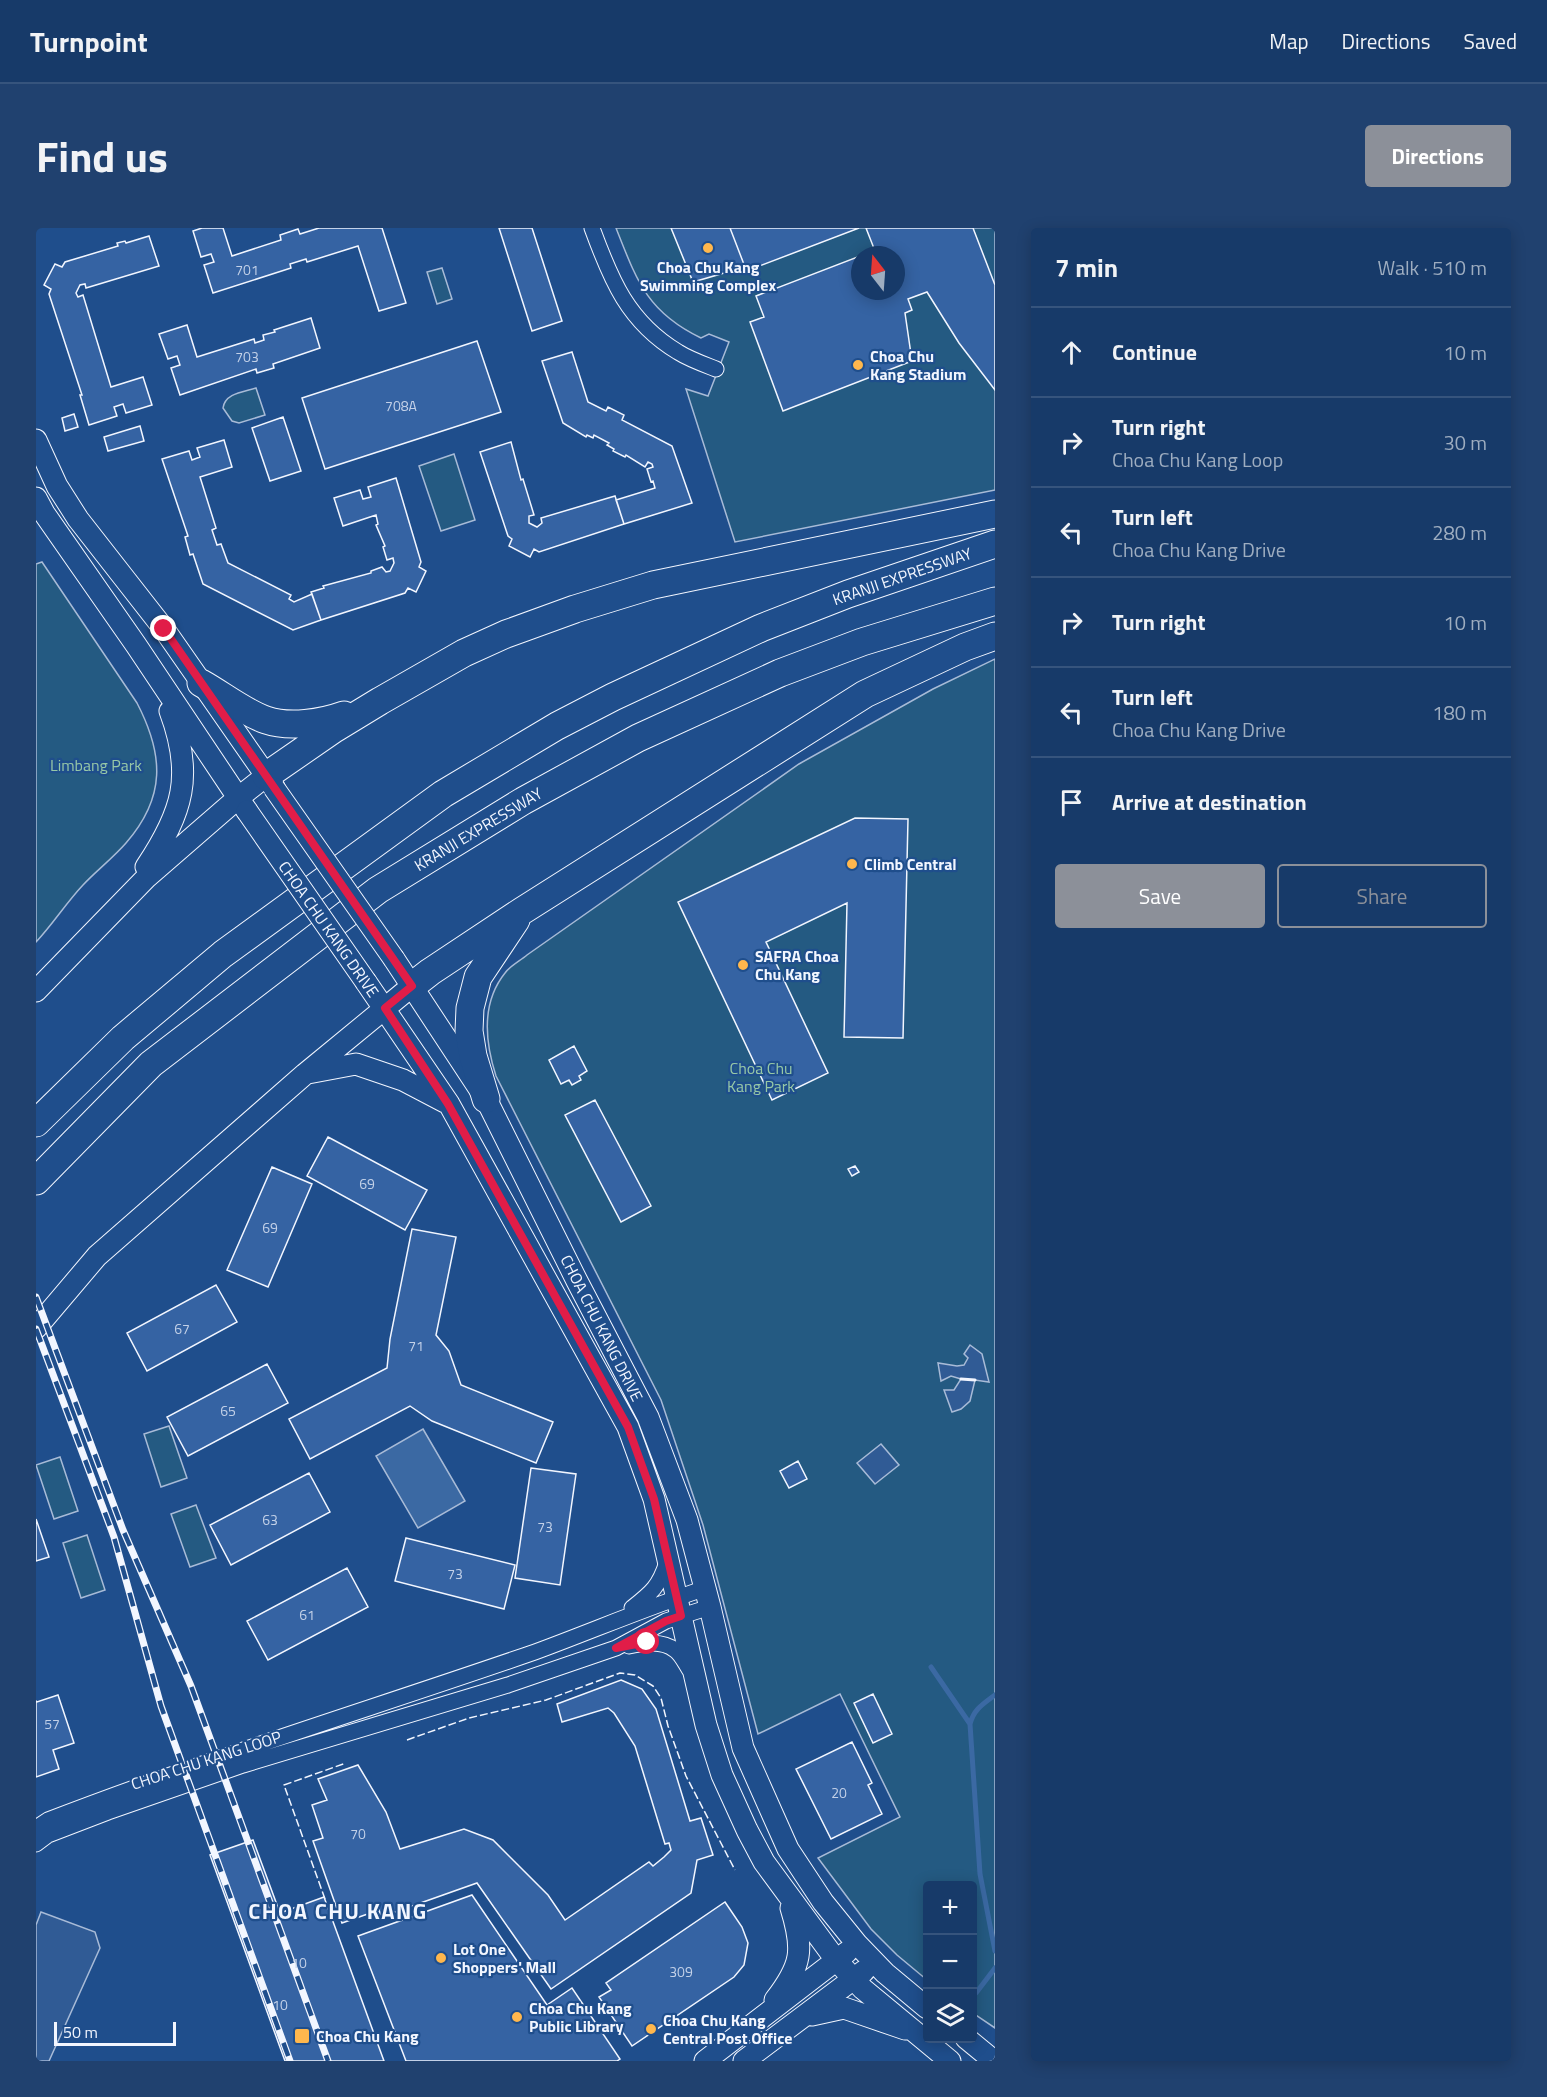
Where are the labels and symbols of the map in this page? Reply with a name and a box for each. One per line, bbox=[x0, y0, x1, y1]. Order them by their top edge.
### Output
marker: Choa Chu Kang Swimming Complex bbox=[701, 241, 715, 255]
north arrow bbox=[851, 246, 905, 300]
place label: Choa Chu Kang Swimming Complex bbox=[640, 255, 777, 297]
house number: 701 bbox=[235, 259, 259, 280]
place label: Choa Chu Kang Stadium bbox=[870, 344, 966, 386]
house number: 703 bbox=[235, 346, 259, 367]
marker: Choa Chu Kang Stadium bbox=[851, 358, 865, 372]
house number: 708A bbox=[385, 395, 418, 416]
street label: KRANJI EXPRESSWAY bbox=[829, 541, 975, 611]
route end bbox=[150, 615, 176, 641]
park label: Limbang Park bbox=[50, 753, 142, 777]
street label: KRANJI EXPRESSWAY bbox=[409, 781, 547, 877]
place label: Climb Central bbox=[864, 852, 957, 876]
street label: CHOA CHU KANG DRIVE bbox=[273, 856, 385, 1002]
marker: Climb Central bbox=[845, 857, 859, 871]
place label: SAFRA Choa Chu Kang bbox=[755, 944, 839, 986]
marker: SAFRA Choa Chu Kang bbox=[736, 958, 750, 972]
park label: Choa Chu Kang Park bbox=[727, 1056, 795, 1098]
house number: 69 bbox=[359, 1173, 375, 1194]
house number: 69 bbox=[262, 1217, 278, 1238]
street label: CHOA CHU KANG DRIVE bbox=[555, 1251, 649, 1405]
house number: 67 bbox=[174, 1318, 190, 1339]
house number: 71 bbox=[408, 1335, 424, 1356]
house number: 65 bbox=[220, 1400, 236, 1421]
house number: 63 bbox=[262, 1509, 278, 1530]
house number: 73 bbox=[537, 1516, 553, 1537]
house number: 73 bbox=[447, 1563, 463, 1584]
house number: 61 bbox=[299, 1604, 315, 1625]
route start bbox=[633, 1628, 659, 1654]
house number: 57 bbox=[44, 1713, 60, 1734]
street label: CHOA CHU KANG LOOP bbox=[128, 1724, 284, 1796]
house number: 20 bbox=[831, 1782, 847, 1803]
house number: 70 bbox=[350, 1823, 366, 1844]
district label: CHOA CHU KANG bbox=[248, 1894, 428, 1928]
place label: Lot One Shoppers' Mall bbox=[453, 1937, 556, 1979]
marker: Lot One Shoppers' Mall bbox=[434, 1951, 448, 1965]
house number: 10 bbox=[291, 1952, 307, 1973]
house number: 309 bbox=[669, 1961, 693, 1982]
house number: 10 bbox=[272, 1994, 288, 2015]
place label: Choa Chu Kang Public Library bbox=[529, 1996, 632, 2038]
place label: Choa Chu Kang Central Post Office bbox=[663, 2008, 792, 2050]
marker: Choa Chu Kang Public Library bbox=[510, 2010, 524, 2024]
scale bar bbox=[54, 2019, 176, 2046]
marker: Choa Chu Kang Central Post Office bbox=[644, 2022, 658, 2036]
place label: Choa Chu Kang bbox=[316, 2024, 419, 2048]
marker: Choa Chu Kang bbox=[293, 2027, 311, 2045]

